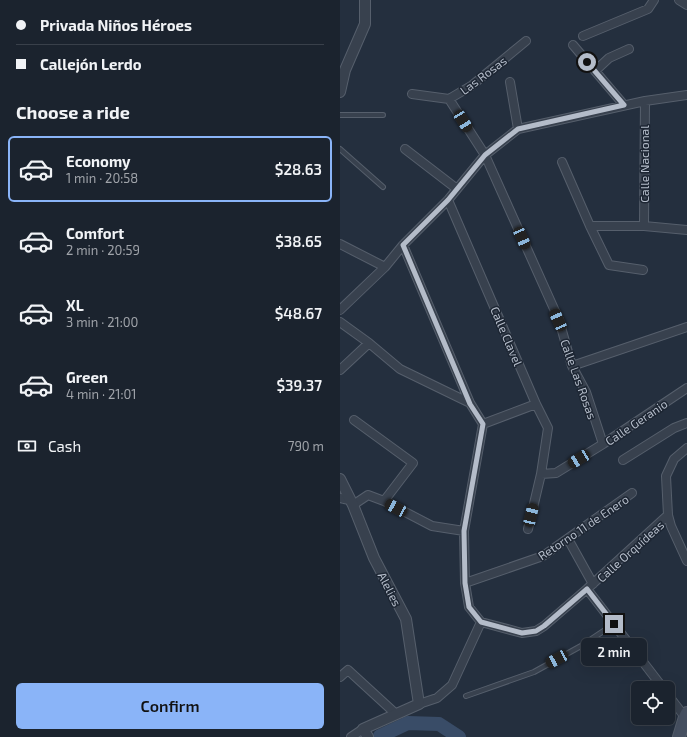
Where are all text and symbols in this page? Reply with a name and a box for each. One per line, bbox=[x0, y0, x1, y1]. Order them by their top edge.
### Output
text: Privada Niños Héroes bbox=[40, 16, 192, 34]
street label: Las Rosas bbox=[457, 53, 509, 97]
route start bbox=[578, 53, 596, 71]
text: Callejón Lerdo bbox=[40, 55, 142, 73]
text: Choose a ride bbox=[16, 101, 130, 123]
car bbox=[452, 108, 474, 134]
street label: Calle Nacional bbox=[637, 125, 651, 203]
icon: car bbox=[18, 151, 54, 187]
text: Economy bbox=[66, 152, 131, 170]
text: $28.63 bbox=[275, 160, 322, 178]
text: 1 min · 20:58 bbox=[66, 170, 138, 186]
icon: car bbox=[18, 223, 54, 259]
text: Comfort bbox=[66, 224, 124, 242]
car bbox=[512, 225, 532, 251]
text: $38.65 bbox=[275, 232, 322, 250]
text: 2 min · 20:59 bbox=[66, 242, 140, 258]
icon: car bbox=[18, 295, 54, 331]
text: XL bbox=[66, 296, 84, 314]
text: $48.67 bbox=[275, 304, 322, 322]
street label: Calle Clavel bbox=[488, 304, 526, 368]
car bbox=[548, 307, 568, 333]
text: 3 min · 21:00 bbox=[66, 314, 138, 330]
street label: Calle Las Rosas bbox=[558, 337, 600, 421]
icon: car bbox=[18, 367, 54, 403]
text: Green bbox=[66, 368, 108, 386]
text: $39.37 bbox=[276, 376, 322, 394]
text: 4 min · 21:01 bbox=[66, 386, 137, 402]
street label: Calle Geranio bbox=[602, 396, 670, 448]
icon: cash bbox=[16, 435, 38, 457]
text: Cash bbox=[48, 437, 81, 455]
text: 790 m bbox=[288, 438, 324, 454]
car bbox=[566, 448, 592, 470]
street label: Retorno 11 de Enero bbox=[535, 491, 631, 563]
car bbox=[383, 497, 409, 519]
car bbox=[522, 502, 540, 528]
street label: Calle Orquídeas bbox=[594, 517, 666, 585]
street label: Alelies bbox=[375, 570, 405, 608]
route end bbox=[605, 615, 623, 633]
callout: 2 min bbox=[581, 638, 647, 666]
text: 2 min bbox=[598, 644, 630, 660]
car bbox=[544, 648, 570, 670]
map controls bbox=[631, 681, 675, 725]
button: locate bbox=[631, 681, 675, 725]
button: Confirm bbox=[16, 683, 324, 729]

